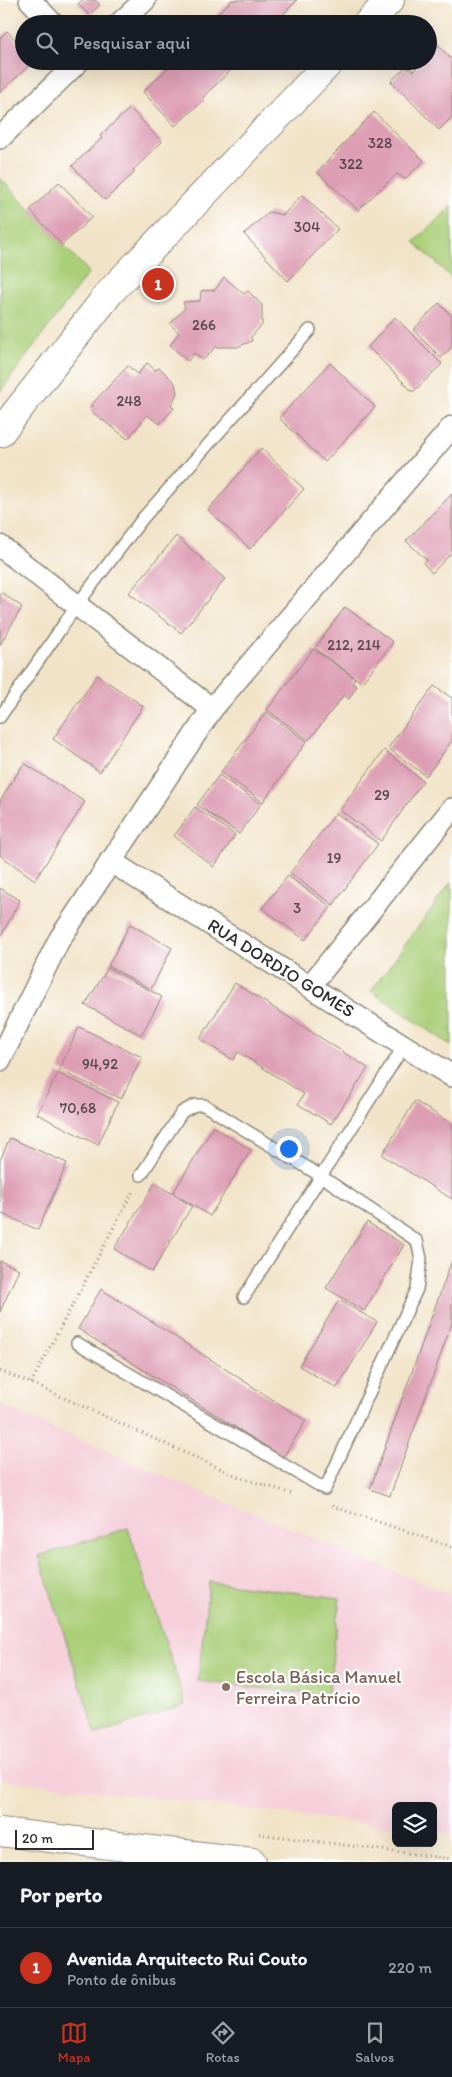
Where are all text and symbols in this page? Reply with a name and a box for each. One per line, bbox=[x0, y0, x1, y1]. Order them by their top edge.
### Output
search box bbox=[15, 15, 437, 70]
icon: search bbox=[33, 29, 61, 57]
text: Pesquisar aqui bbox=[73, 31, 190, 54]
house number: 328 bbox=[368, 134, 392, 152]
house number: 322 bbox=[339, 155, 363, 173]
house number: 304 bbox=[294, 218, 320, 236]
pin: 1 bbox=[142, 265, 174, 303]
house number: 266 bbox=[192, 316, 216, 334]
house number: 248 bbox=[116, 392, 142, 410]
house number: 212, 214 bbox=[327, 636, 381, 654]
house number: 29 bbox=[374, 786, 390, 804]
house number: 19 bbox=[327, 849, 342, 867]
house number: 3 bbox=[293, 899, 301, 917]
street label: RUA DORDIO GOMES bbox=[203, 914, 359, 1022]
house number: 94,92 bbox=[82, 1055, 118, 1073]
house number: 70,68 bbox=[60, 1099, 96, 1117]
your location bbox=[276, 1136, 302, 1162]
place label: Escola Básica Manuel Ferreira Patrício bbox=[236, 1666, 401, 1709]
marker: Escola Básica Manuel Ferreira Patrício bbox=[220, 1681, 232, 1693]
map controls bbox=[392, 1802, 437, 1847]
button: layers bbox=[392, 1802, 437, 1847]
scale bar bbox=[15, 1827, 94, 1850]
text: 20 m bbox=[22, 1830, 53, 1847]
text: Por perto bbox=[20, 1882, 102, 1907]
text: Avenida Arquitecto Rui Couto bbox=[67, 1947, 307, 1970]
text: 1 bbox=[32, 1958, 40, 1977]
text: 220 m bbox=[388, 1958, 432, 1977]
text: Ponto de ônibus bbox=[67, 1970, 176, 1989]
tab: Mapa bbox=[58, 2019, 90, 2066]
tab: Rotas bbox=[206, 2019, 240, 2066]
tab: Salvos bbox=[355, 2019, 394, 2066]

